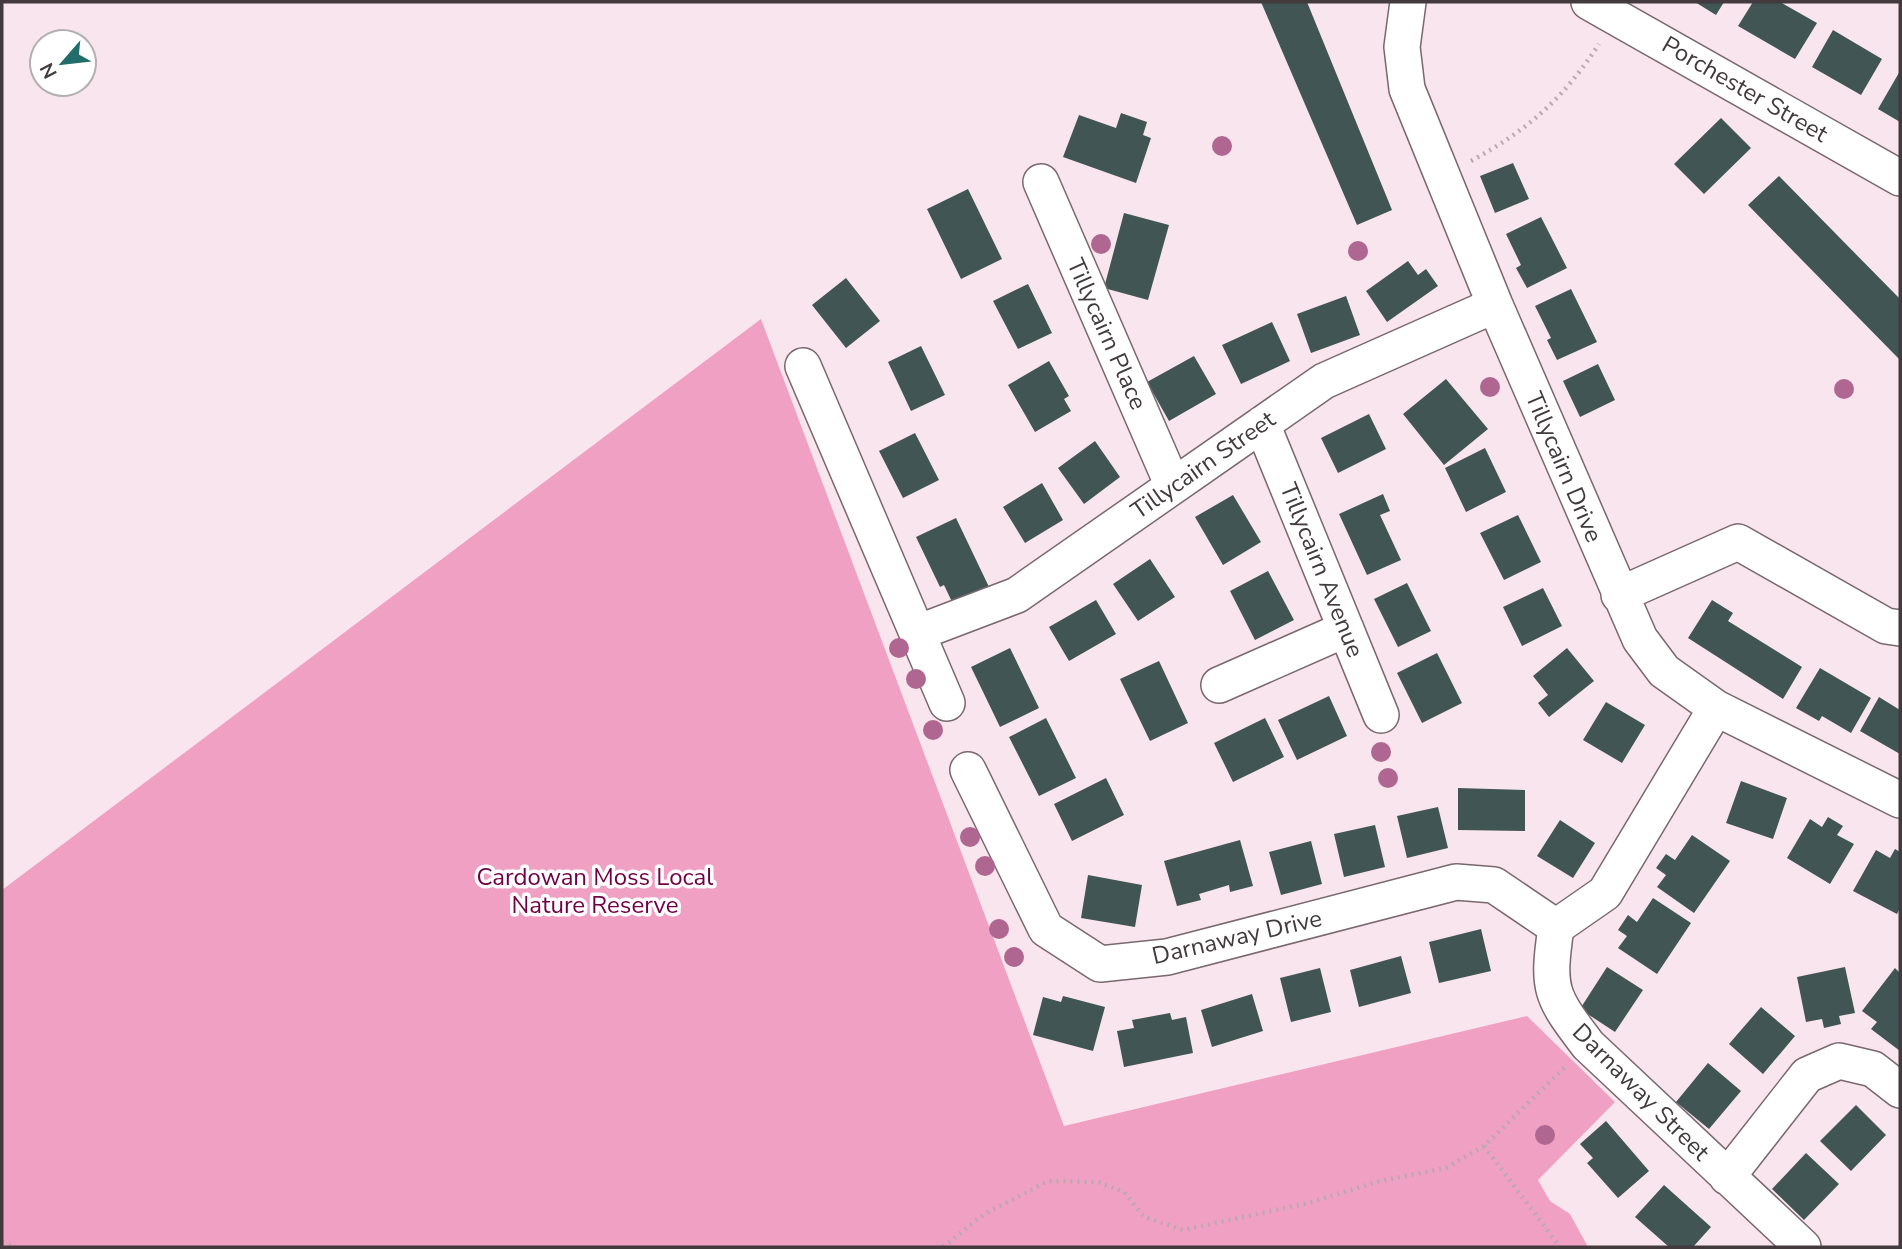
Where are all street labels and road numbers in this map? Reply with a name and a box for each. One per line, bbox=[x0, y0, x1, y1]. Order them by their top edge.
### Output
street label: Porchester Street bbox=[1656, 28, 1834, 150]
street label: Tillycairn Place bbox=[1059, 253, 1155, 415]
street label: Tillycairn Drive bbox=[1518, 387, 1610, 547]
street label: Tillycairn Street bbox=[1124, 403, 1282, 527]
street label: Tillycairn Avenue bbox=[1272, 478, 1372, 662]
street label: Darnaway Drive bbox=[1149, 902, 1325, 972]
street label: Darnaway Street bbox=[1565, 1016, 1717, 1168]

